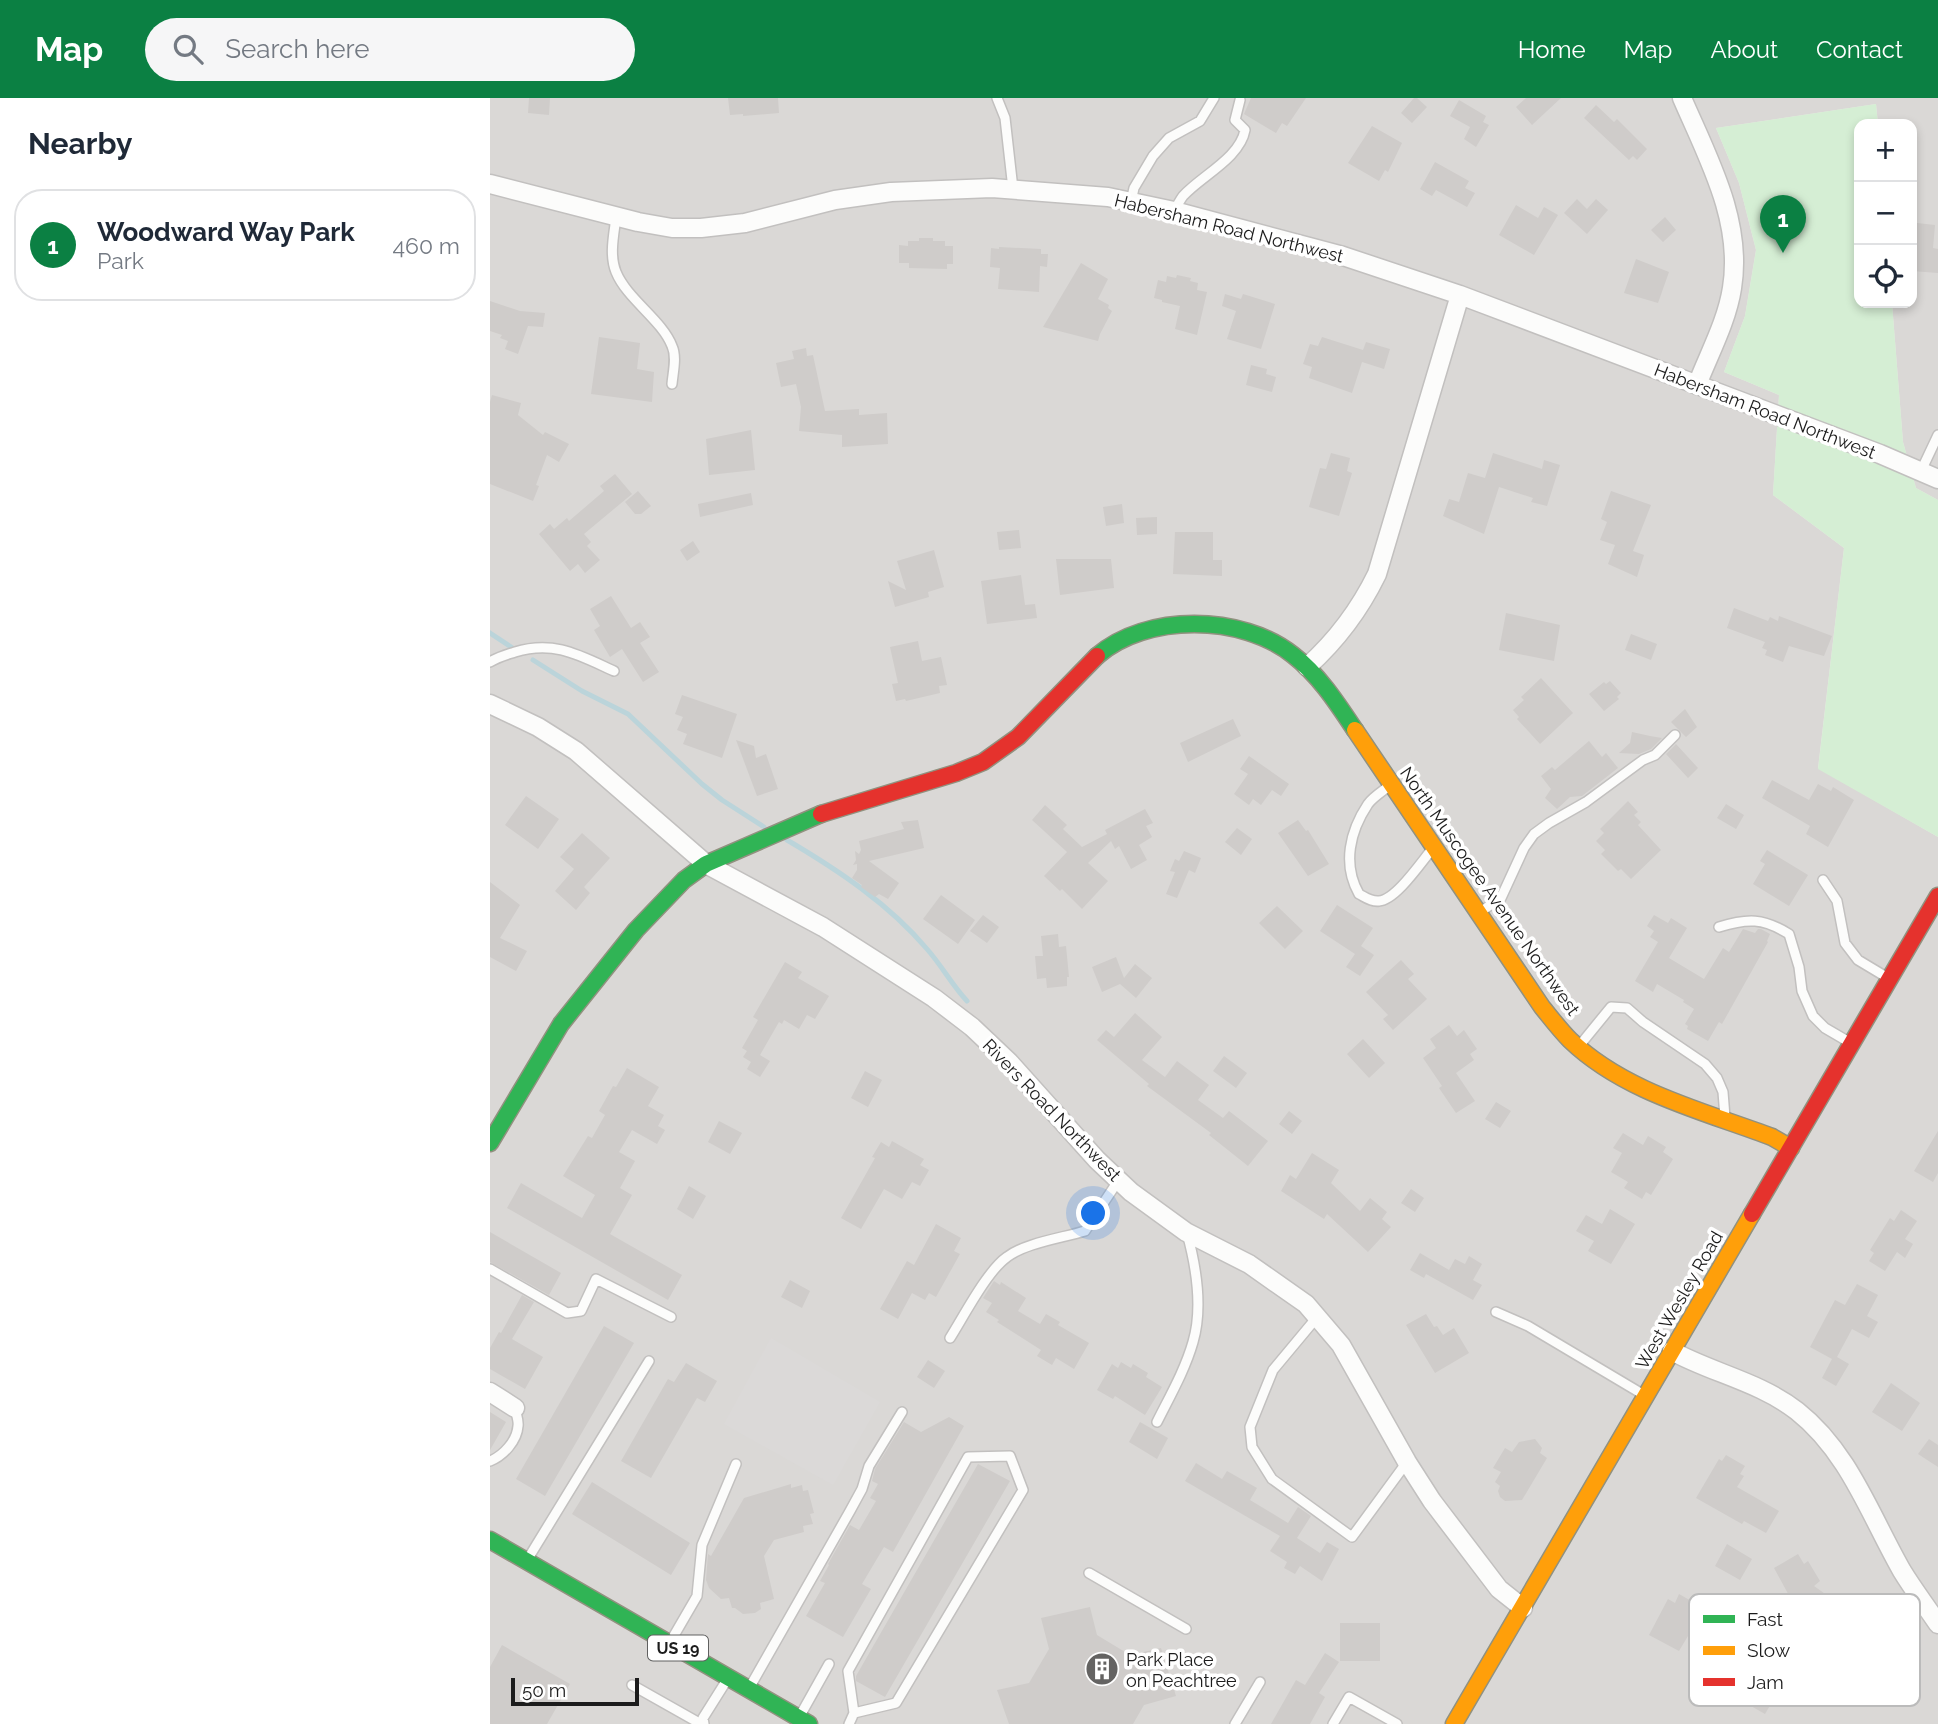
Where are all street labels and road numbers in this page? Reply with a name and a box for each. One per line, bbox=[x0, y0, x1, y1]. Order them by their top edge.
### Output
street label: Habersham Road Northwest bbox=[1112, 189, 1346, 267]
street label: Habersham Road Northwest bbox=[1651, 359, 1879, 463]
street label: North Muscogee Avenue Northwest bbox=[1396, 763, 1584, 1019]
street label: Rivers Road Northwest bbox=[979, 1035, 1125, 1185]
street label: West Wesley Road bbox=[1631, 1227, 1727, 1373]
road number: US 19 bbox=[648, 1636, 708, 1660]

